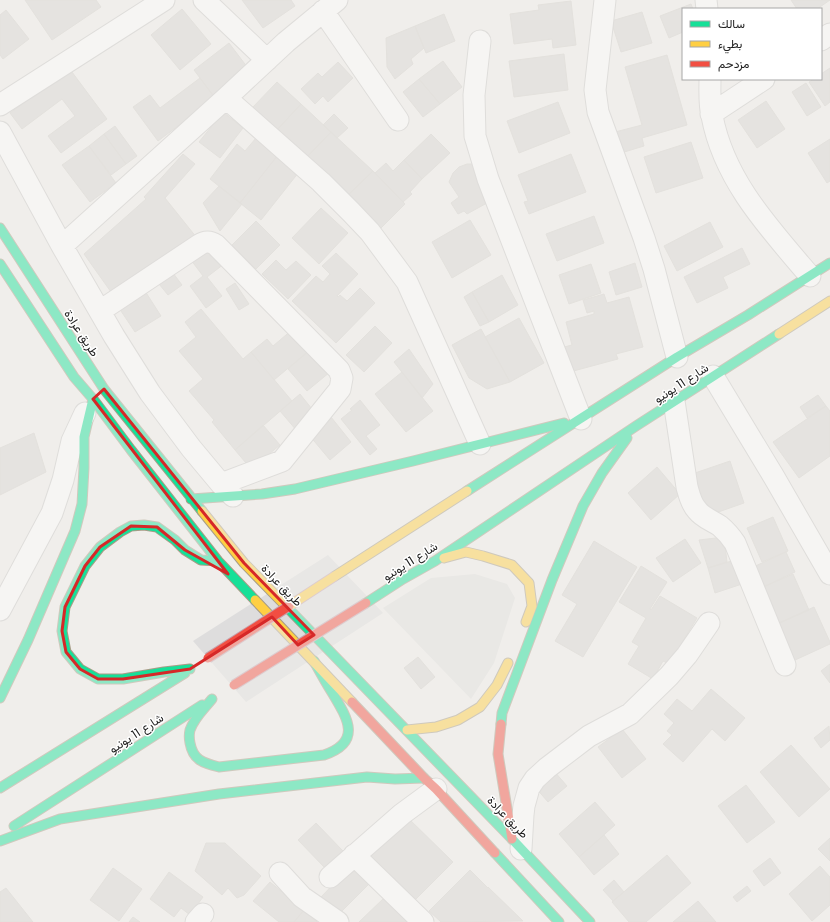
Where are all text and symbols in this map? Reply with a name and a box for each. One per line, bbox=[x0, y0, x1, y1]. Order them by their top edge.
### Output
legend bbox=[682, 8, 822, 80]
text: سالك bbox=[718, 15, 745, 32]
text: بطيء bbox=[718, 35, 742, 54]
text: مزدحم bbox=[718, 55, 749, 72]
street label: طريق عرادة bbox=[60, 306, 104, 360]
street label: شارع 11 يونيو bbox=[650, 359, 712, 408]
street label: شارع 11 يونيو bbox=[379, 537, 441, 585]
street label: طريق عرادة bbox=[258, 560, 307, 610]
street label: شارع 11 يونيو bbox=[105, 709, 167, 758]
street label: طريق عرادة bbox=[484, 792, 533, 842]

